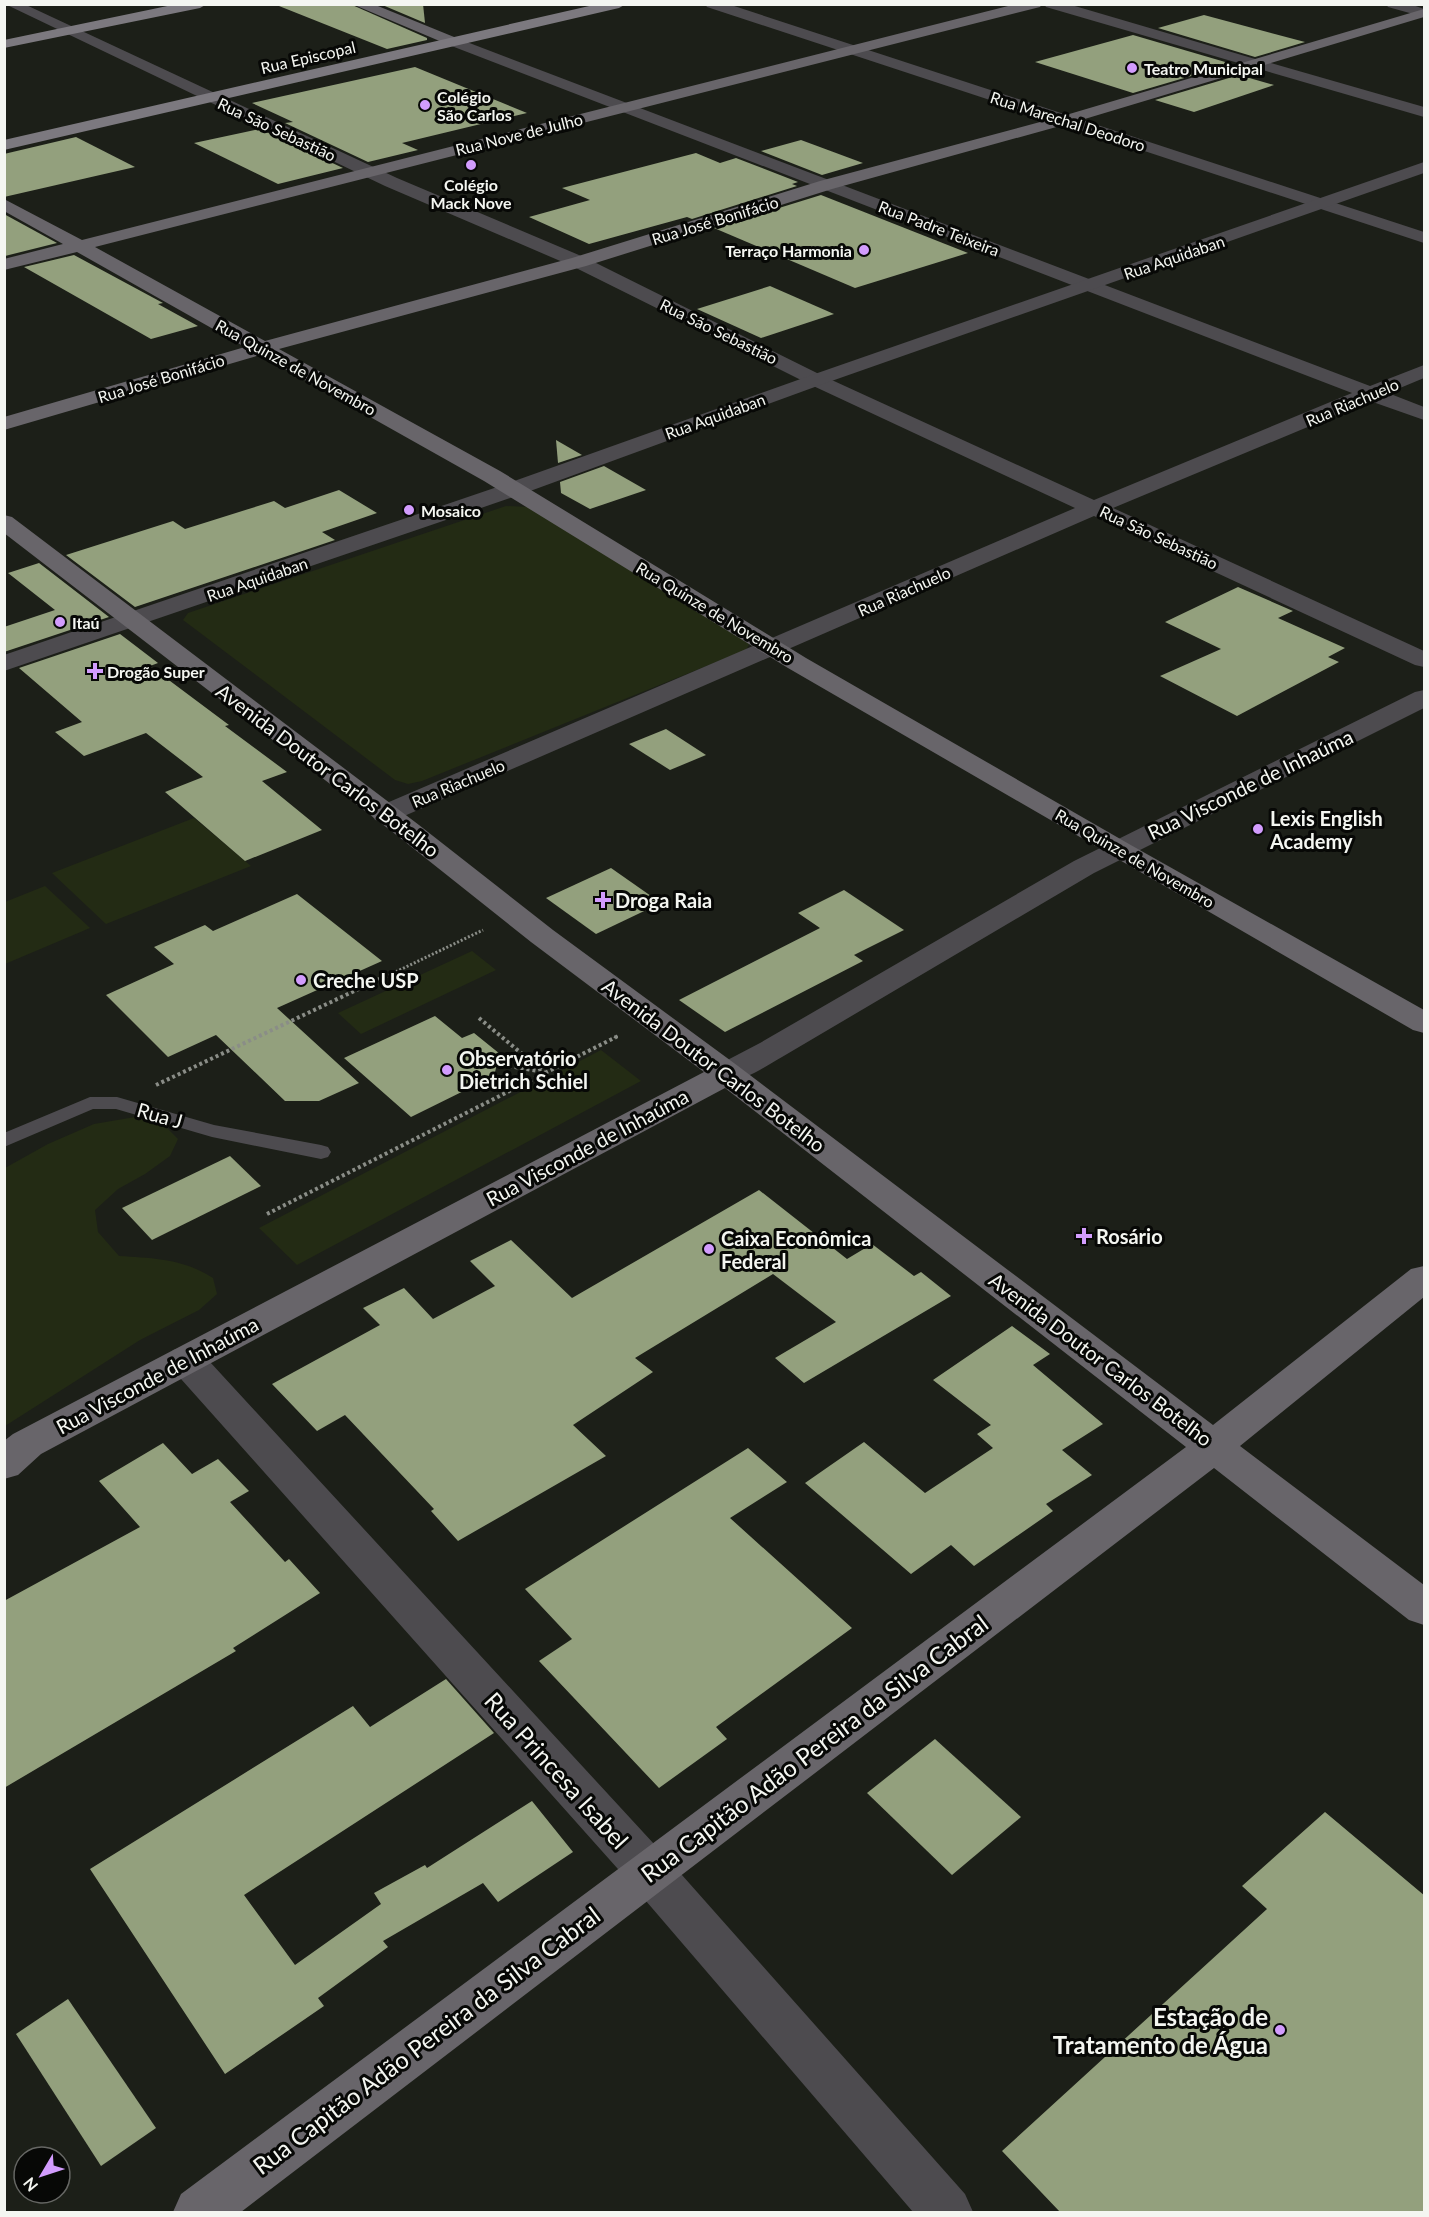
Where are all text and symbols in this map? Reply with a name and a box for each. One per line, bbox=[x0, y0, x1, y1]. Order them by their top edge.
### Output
street label: Rua Episcopal bbox=[259, 37, 357, 77]
place label: Teatro Municipal bbox=[1144, 59, 1263, 78]
marker: Teatro Municipal bbox=[1125, 61, 1139, 75]
place label: Colégio São Carlos bbox=[437, 87, 512, 124]
street label: Rua Marechal Deodoro bbox=[988, 87, 1148, 155]
street label: Rua São Sebastião bbox=[215, 93, 339, 165]
marker: Colégio São Carlos bbox=[418, 98, 432, 112]
street label: Rua Nove de Julho bbox=[453, 109, 585, 159]
marker: Colégio Mack Nove bbox=[464, 158, 478, 172]
place label: Colégio Mack Nove bbox=[431, 175, 512, 212]
street label: Rua José Bonifácio bbox=[649, 192, 781, 248]
street label: Rua Padre Teixeira bbox=[876, 196, 1002, 260]
street label: Rua Aquidaban bbox=[1121, 231, 1227, 283]
place label: Terraço Harmonia bbox=[725, 241, 852, 260]
marker: Terraço Harmonia bbox=[857, 243, 871, 257]
street label: Rua São Sebastião bbox=[657, 294, 781, 368]
street label: Rua Quinze de Novembro bbox=[213, 315, 379, 419]
street label: Rua José Bonifácio bbox=[95, 350, 227, 406]
street label: Rua Riachuelo bbox=[1303, 374, 1401, 430]
street label: Rua Aquidaban bbox=[662, 389, 768, 443]
place label: Mosaico bbox=[421, 501, 481, 520]
street label: Rua São Sebastião bbox=[1097, 501, 1221, 573]
marker: Mosaico bbox=[402, 503, 416, 517]
street label: Rua Aquidaban bbox=[204, 553, 310, 605]
street label: Rua Quinze de Novembro bbox=[633, 557, 797, 667]
street label: Rua Riachuelo bbox=[855, 562, 953, 620]
place label: Itaú bbox=[72, 613, 100, 632]
marker: Itaú bbox=[53, 615, 67, 629]
place label: Drogão Super bbox=[107, 662, 205, 681]
marker: Drogão Super bbox=[88, 664, 102, 678]
street label: Avenida Doutor Carlos Botelho bbox=[212, 678, 444, 862]
street label: Rua Visconde de Inhaúma bbox=[1143, 724, 1357, 844]
street label: Rua Riachuelo bbox=[409, 755, 507, 811]
street label: Rua Quinze de Novembro bbox=[1052, 805, 1218, 911]
place label: Lexis English Academy bbox=[1269, 806, 1383, 853]
marker: Lexis English Academy bbox=[1251, 822, 1265, 836]
place label: Droga Raia bbox=[615, 888, 712, 912]
marker: Droga Raia bbox=[596, 893, 610, 907]
place label: Creche USP bbox=[313, 968, 419, 992]
marker: Creche USP bbox=[294, 973, 308, 987]
street label: Avenida Doutor Carlos Botelho bbox=[598, 973, 830, 1157]
place label: Observatório Dietrich Schiel bbox=[459, 1046, 588, 1093]
marker: Observatório Dietrich Schiel bbox=[440, 1063, 454, 1077]
street label: Rua Visconde de Inhaúma bbox=[482, 1083, 692, 1211]
street label: Rua J bbox=[134, 1097, 186, 1133]
place label: Rosário bbox=[1096, 1224, 1163, 1248]
place label: Caixa Econômica Federal bbox=[721, 1226, 871, 1273]
marker: Rosário bbox=[1077, 1229, 1091, 1243]
marker: Caixa Econômica Federal bbox=[702, 1242, 716, 1256]
street label: Avenida Doutor Carlos Botelho bbox=[985, 1267, 1217, 1451]
street label: Rua Visconde de Inhaúma bbox=[52, 1311, 262, 1439]
street label: Rua Capitão Adão Pereira da Silva Cabral bbox=[635, 1608, 993, 1888]
street label: Rua Princesa Isabel bbox=[479, 1686, 635, 1854]
street label: Rua Capitão Adão Pereira da Silva Cabral bbox=[247, 1900, 605, 2180]
place label: Estação de Tratamento de Água bbox=[1053, 2002, 1268, 2059]
marker: Estação de Tratamento de Água bbox=[1273, 2023, 1287, 2037]
north arrow bbox=[12, 2145, 72, 2205]
text: N bbox=[19, 2174, 41, 2196]

